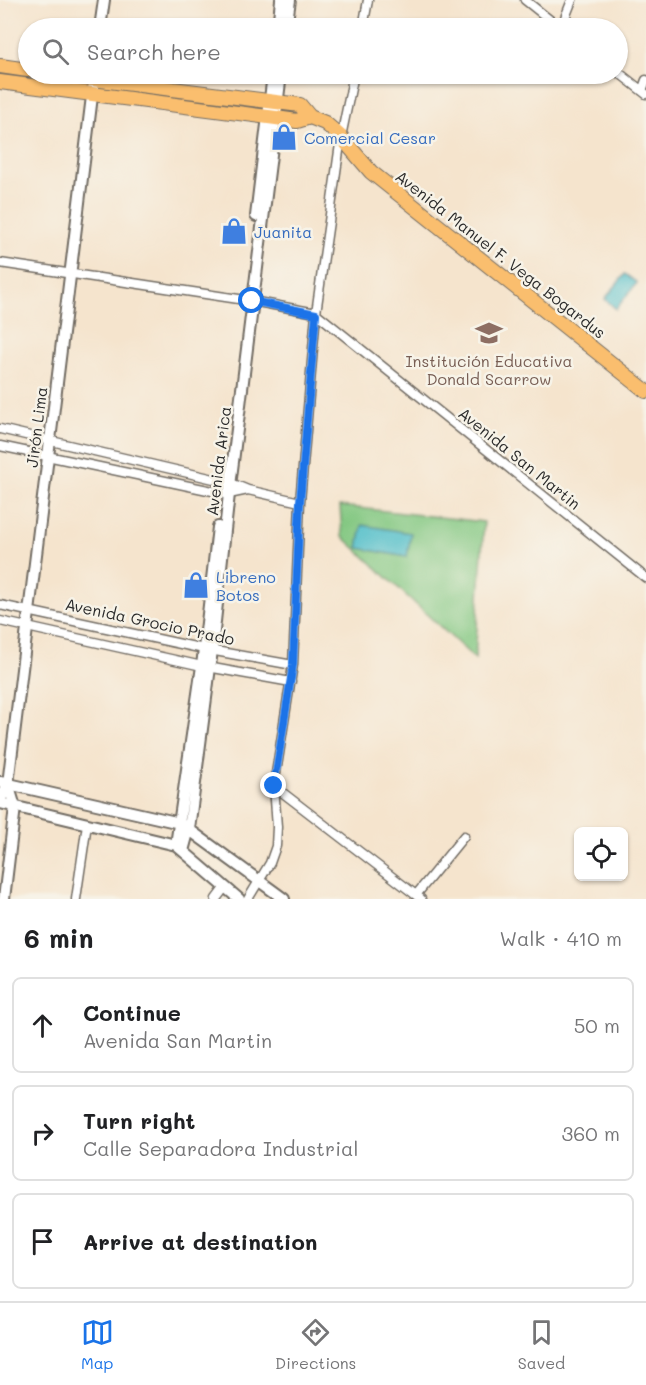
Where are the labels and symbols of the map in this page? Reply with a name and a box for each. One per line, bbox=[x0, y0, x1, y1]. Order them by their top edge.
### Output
shop icon: Comercial Cesar bbox=[269, 122, 299, 152]
place label: Comercial Cesar bbox=[304, 127, 436, 148]
street label: Avenida Manuel F. Vega Bogardus bbox=[392, 165, 610, 343]
shop icon: Juanita bbox=[219, 216, 249, 246]
place label: Juanita bbox=[254, 221, 312, 242]
route start bbox=[238, 287, 264, 313]
school or university icon: Institución Educativa Donald Scarrow bbox=[474, 318, 504, 348]
place label: Institución Educativa Donald Scarrow bbox=[406, 350, 573, 389]
street label: Jirón Lima bbox=[21, 385, 51, 469]
street label: Avenida San Martin bbox=[455, 402, 585, 514]
street label: Avenida Arica bbox=[201, 405, 235, 517]
place label: Libreno Botos bbox=[216, 566, 276, 605]
shop icon: Libreno Botos bbox=[181, 570, 211, 600]
street label: Avenida Grocio Prado bbox=[63, 593, 237, 649]
route end bbox=[260, 772, 286, 798]

